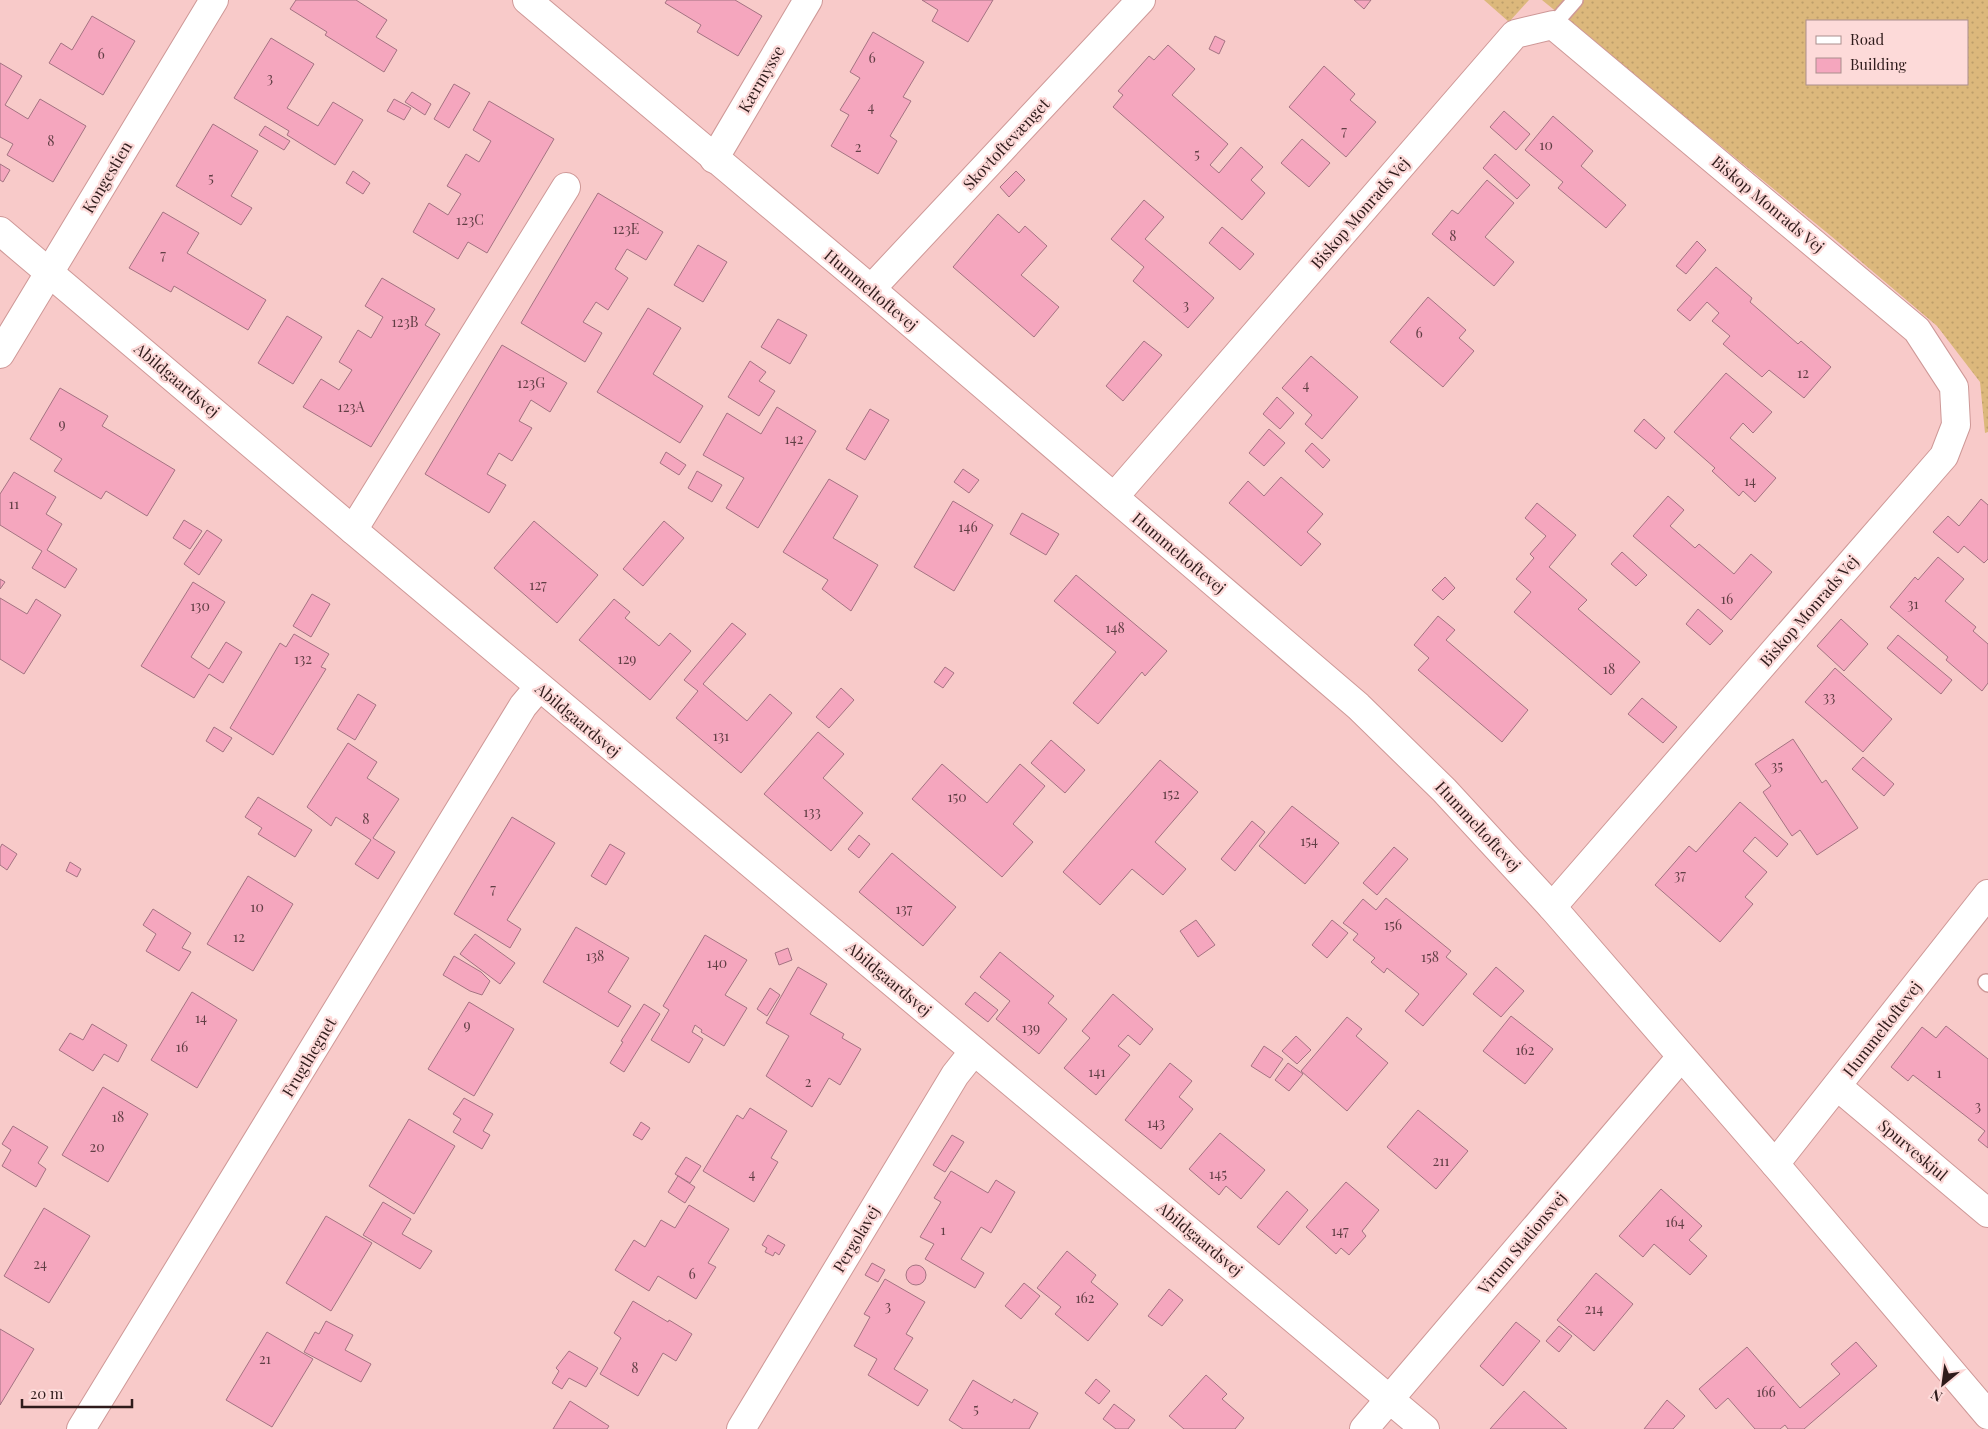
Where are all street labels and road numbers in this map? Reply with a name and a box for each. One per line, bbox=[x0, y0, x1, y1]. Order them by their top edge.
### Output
street label: Kærmysse bbox=[733, 41, 788, 116]
street label: Skovtoftevænget bbox=[958, 93, 1054, 194]
street label: Kongestien bbox=[77, 137, 136, 217]
street label: Biskop Monrads Vej bbox=[1708, 150, 1829, 257]
street label: Biskop Monrads Vej bbox=[1306, 153, 1414, 273]
street label: Hummeltoftevej bbox=[820, 244, 922, 335]
street label: Abildgaardsvej bbox=[130, 337, 224, 421]
street label: Hummeltoftevej bbox=[1128, 507, 1230, 598]
street label: Biskop Monrads Vej bbox=[1755, 551, 1863, 671]
street label: Abildgaardsvej bbox=[531, 677, 625, 761]
street label: Hummeltoftevej bbox=[1431, 776, 1526, 875]
street label: Abildgaardsvej bbox=[842, 936, 936, 1020]
street label: Hummeltoftevej bbox=[1838, 977, 1926, 1081]
street label: Frugthegnet bbox=[277, 1013, 341, 1100]
street label: Spurveskjul bbox=[1874, 1115, 1953, 1185]
street label: Virum Stationsvej bbox=[1472, 1187, 1571, 1299]
street label: Abildgaardsvej bbox=[1153, 1196, 1247, 1280]
street label: Pergolavej bbox=[828, 1202, 884, 1276]

